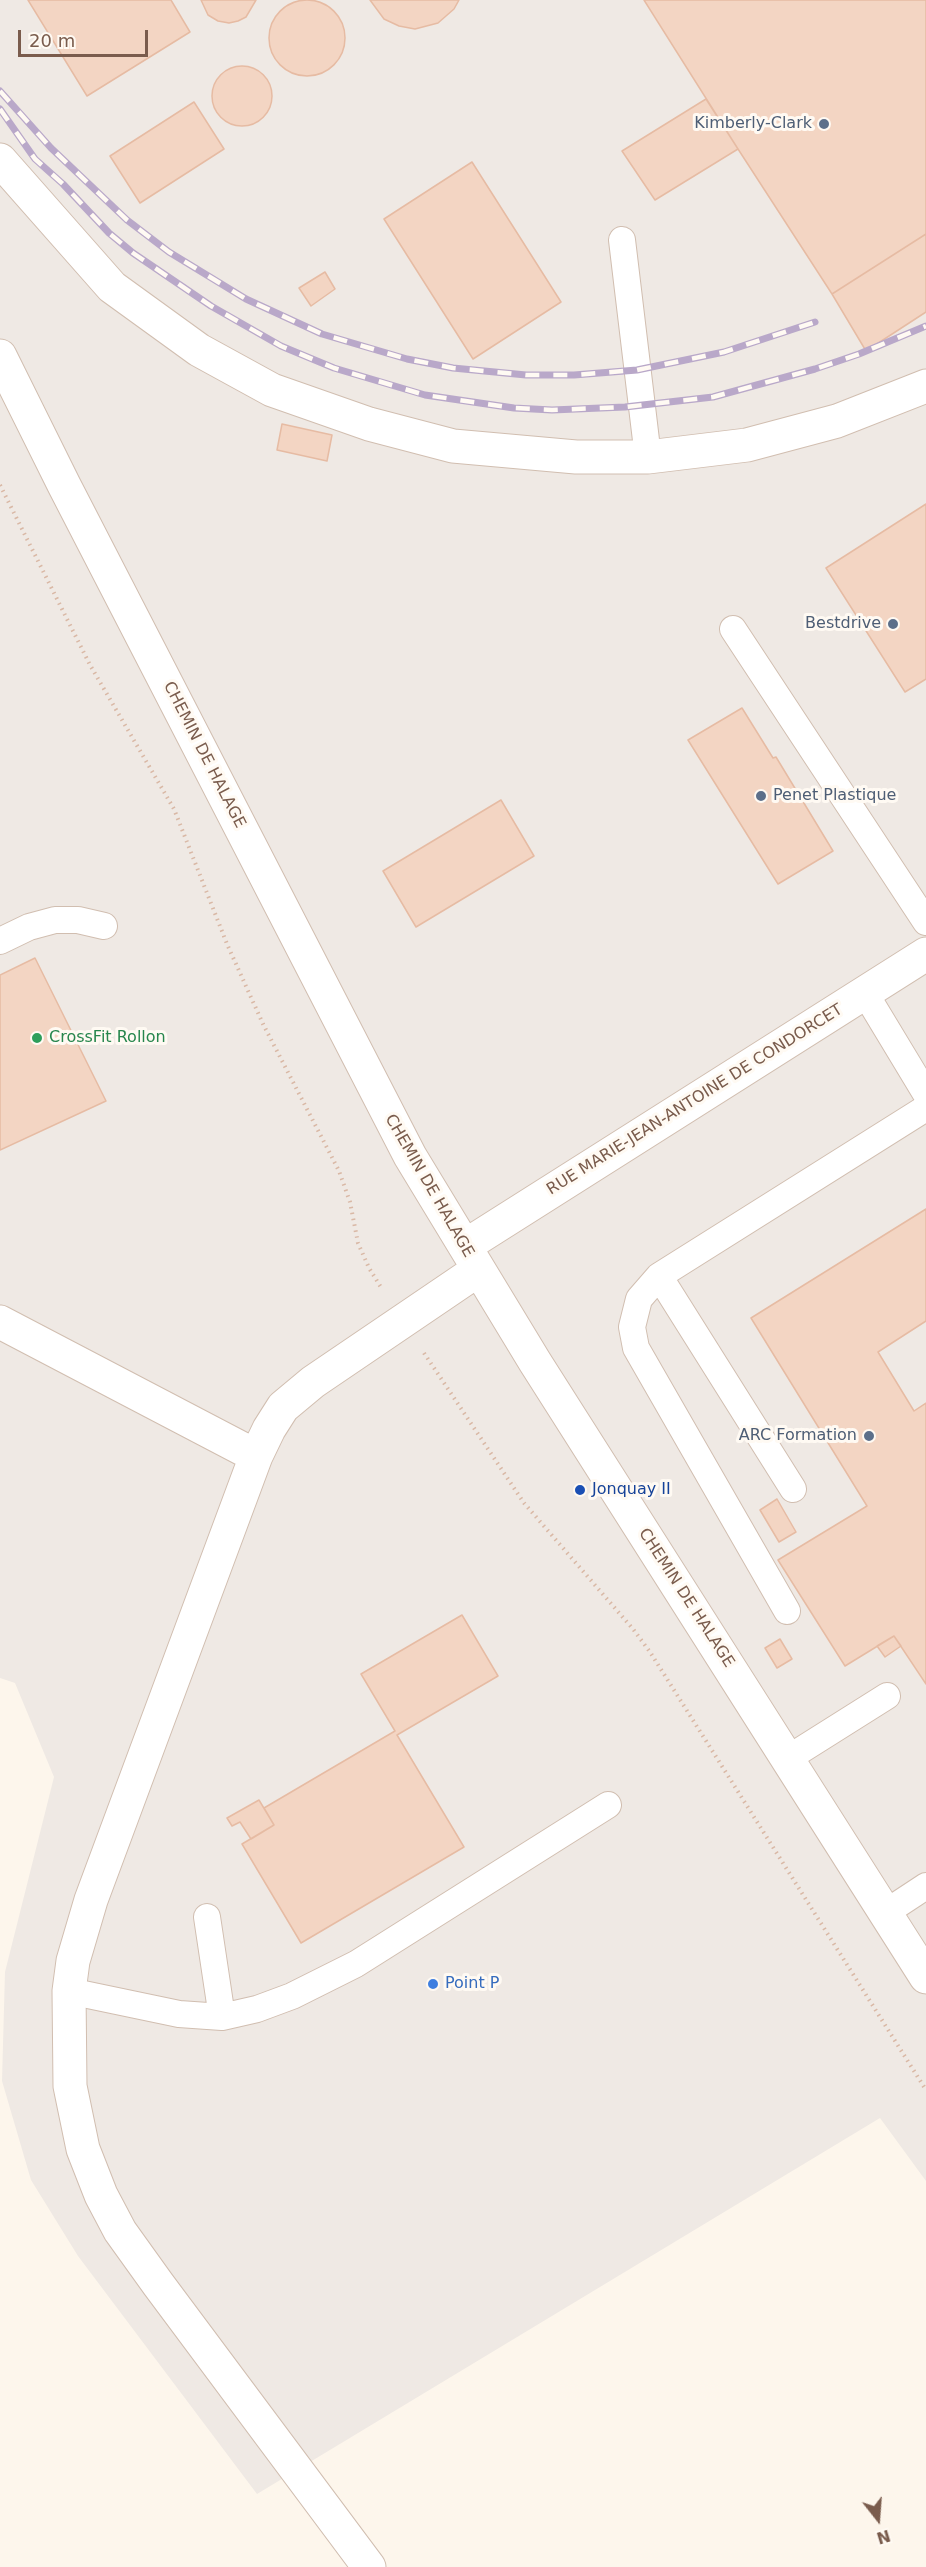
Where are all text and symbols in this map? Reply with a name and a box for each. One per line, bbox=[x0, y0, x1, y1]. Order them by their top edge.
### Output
scale bar bbox=[21, 18, 152, 56]
text: 20 m bbox=[29, 30, 75, 51]
place label: Kimberly-Clark bbox=[694, 114, 812, 134]
marker: Kimberly-Clark bbox=[817, 117, 831, 131]
place label: Bestdrive bbox=[805, 614, 881, 634]
marker: Bestdrive bbox=[886, 617, 900, 631]
street label: CHEMIN DE HALAGE bbox=[159, 679, 249, 831]
place label: Penet Plastique bbox=[773, 786, 896, 806]
marker: Penet Plastique bbox=[754, 789, 768, 803]
street label: RUE MARIE-JEAN-ANTOINE DE CONDORCET bbox=[544, 1000, 846, 1200]
place label: CrossFit Rollon bbox=[49, 1028, 166, 1048]
marker: CrossFit Rollon bbox=[30, 1031, 44, 1045]
street label: CHEMIN DE HALAGE bbox=[380, 1111, 478, 1261]
place label: ARC Formation bbox=[739, 1426, 857, 1446]
marker: ARC Formation bbox=[862, 1429, 876, 1443]
place label: Jonquay II bbox=[592, 1480, 671, 1500]
marker: Jonquay II bbox=[573, 1483, 587, 1497]
street label: CHEMIN DE HALAGE bbox=[634, 1525, 738, 1671]
place label: Point P bbox=[445, 1974, 499, 1994]
marker: Point P bbox=[426, 1977, 440, 1991]
north arrow bbox=[848, 2489, 908, 2549]
text: N bbox=[874, 2526, 893, 2548]

